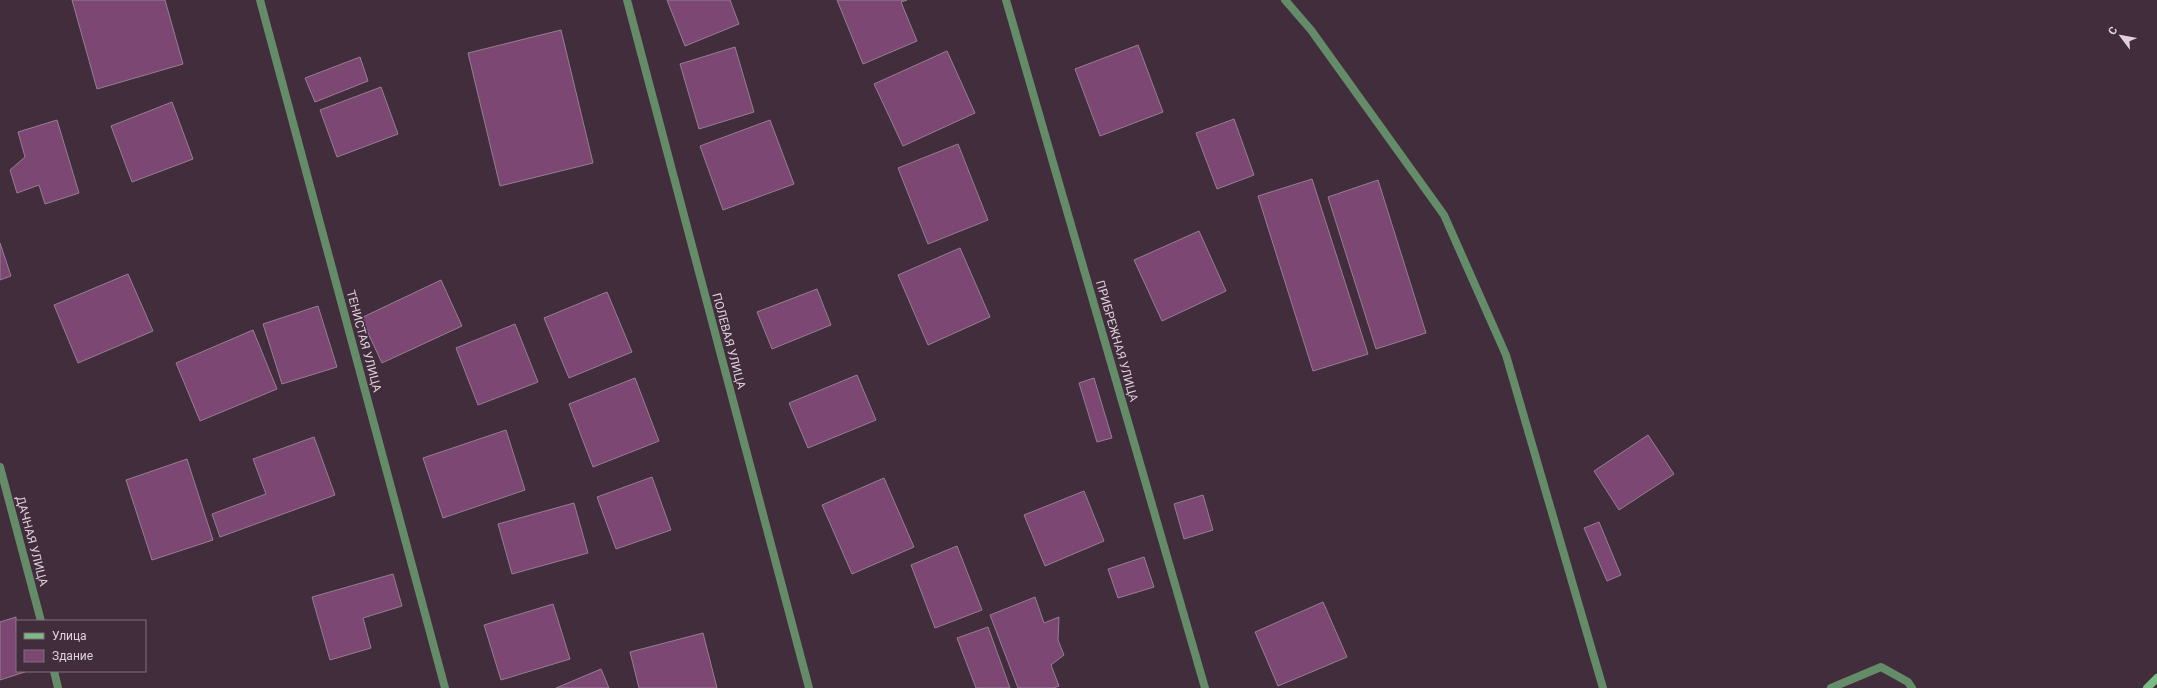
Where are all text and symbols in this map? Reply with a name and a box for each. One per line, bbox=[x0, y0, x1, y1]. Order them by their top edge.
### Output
north arrow bbox=[2101, 16, 2141, 56]
text: С bbox=[2106, 24, 2120, 37]
street label: ПРИБРЕЖНАЯ УЛИЦА bbox=[1093, 279, 1141, 403]
street label: ТЕНИСТАЯ УЛИЦА bbox=[344, 289, 384, 394]
street label: ПОЛЕВАЯ УЛИЦА bbox=[709, 291, 749, 391]
street label: ДАЧНАЯ УЛИЦА bbox=[13, 494, 51, 588]
legend bbox=[16, 620, 146, 672]
text: Улица bbox=[52, 629, 87, 643]
text: Здание bbox=[52, 649, 93, 663]

